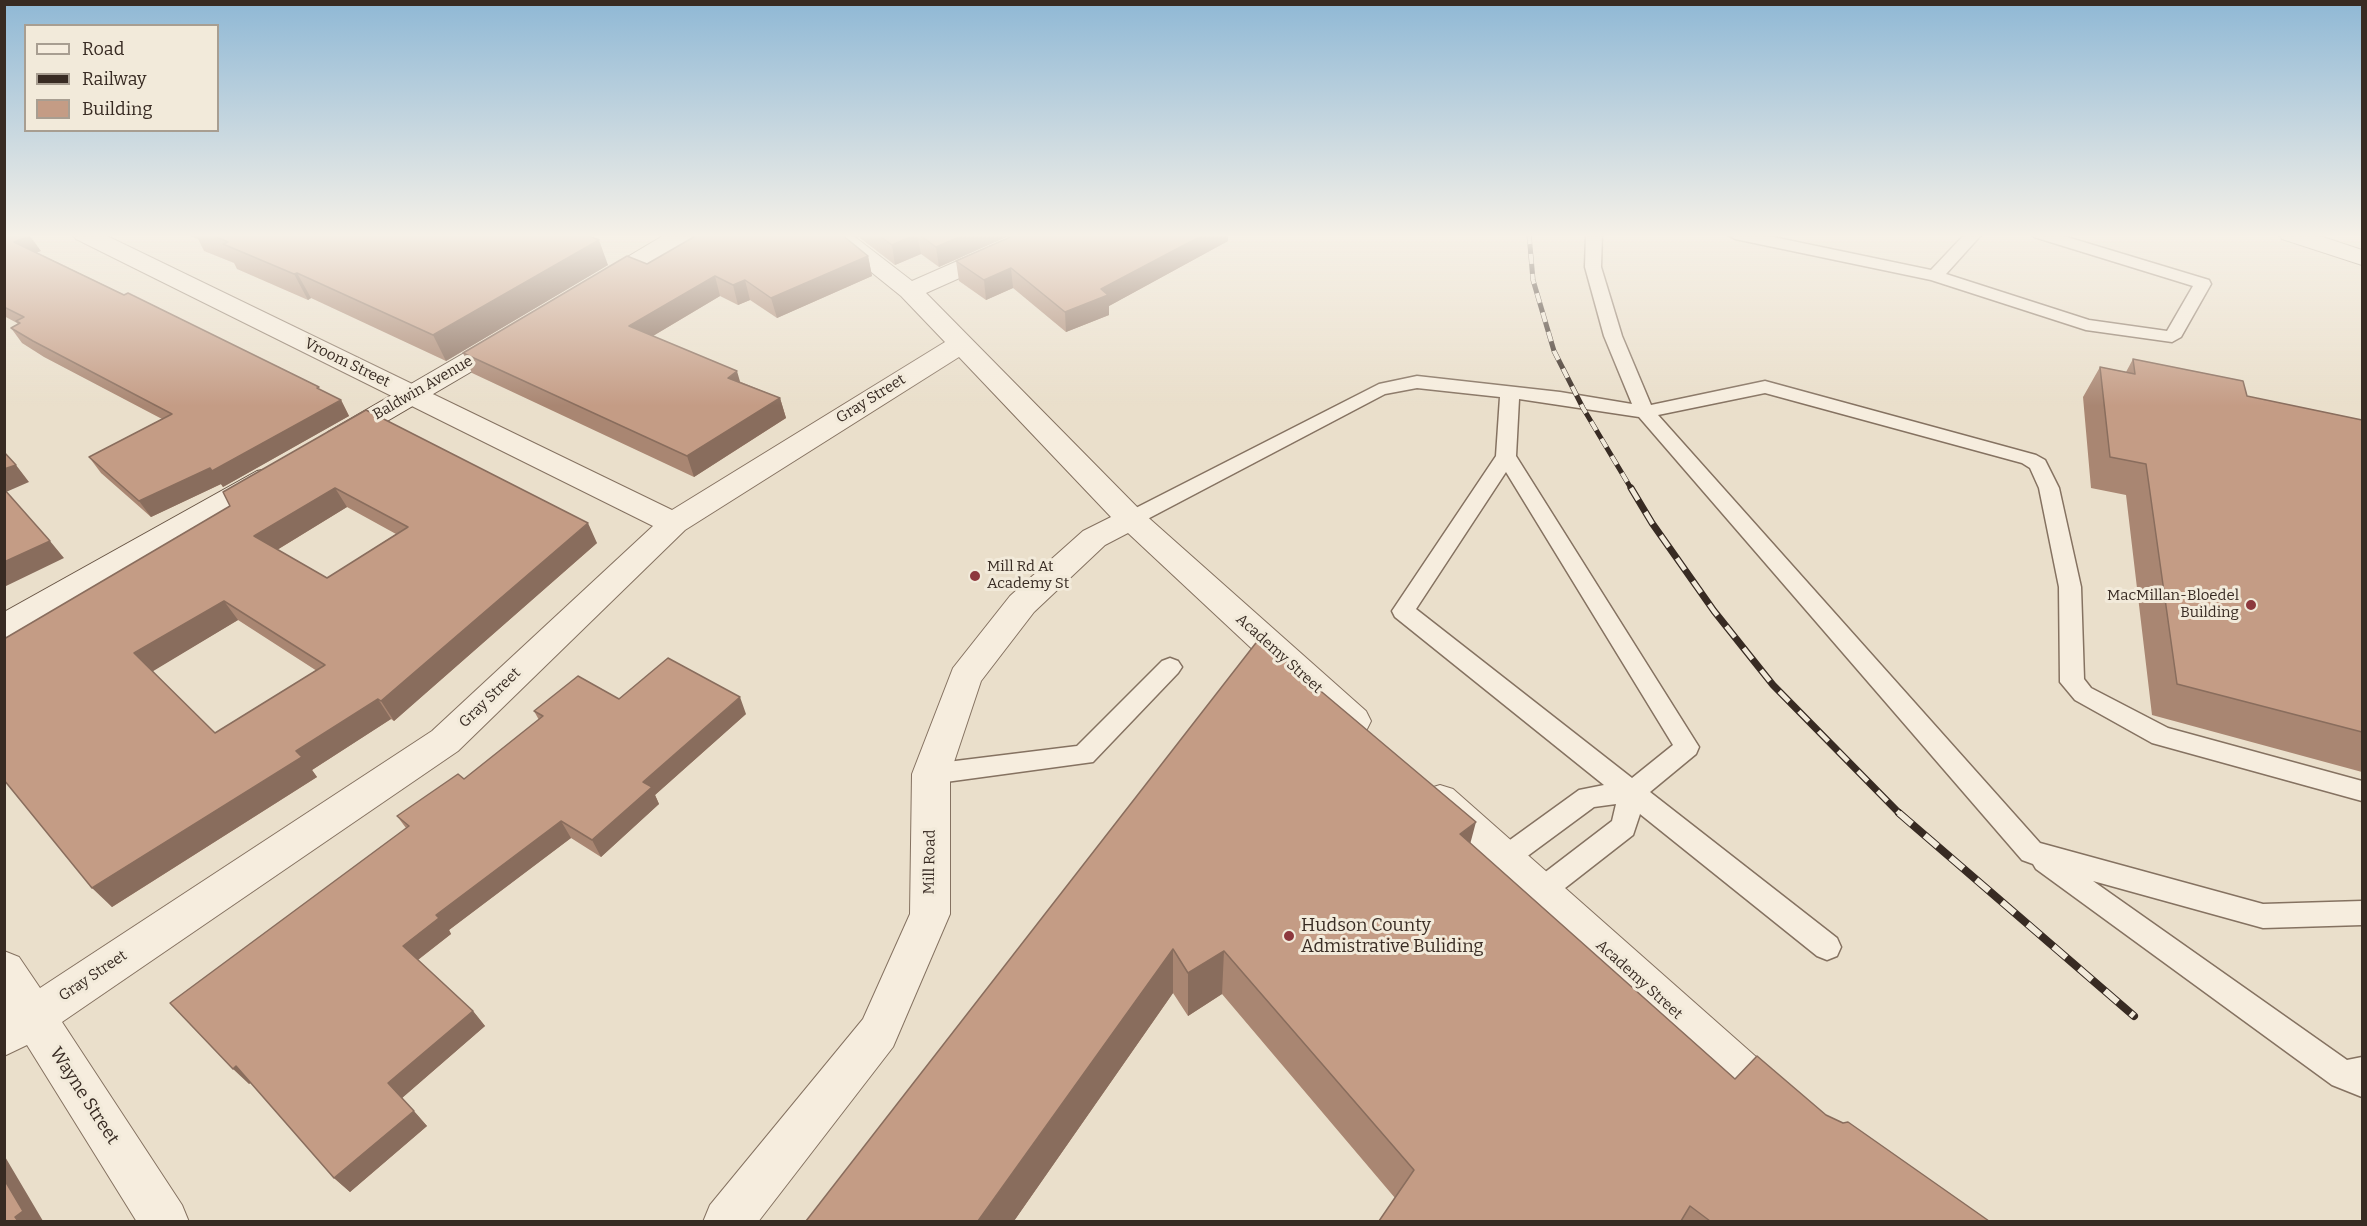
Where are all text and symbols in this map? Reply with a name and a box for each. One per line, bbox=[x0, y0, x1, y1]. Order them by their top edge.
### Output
legend bbox=[24, 24, 219, 132]
text: Road bbox=[82, 38, 124, 60]
text: Railway bbox=[82, 68, 146, 90]
text: Building bbox=[82, 98, 153, 120]
street label: Vroom Street bbox=[301, 335, 393, 391]
street label: Baldwin Avenue bbox=[370, 352, 476, 424]
street label: Gray Street bbox=[833, 371, 909, 427]
place label: Mill Rd At Academy St bbox=[987, 558, 1069, 593]
marker: Mill Rd At Academy St bbox=[968, 569, 982, 583]
place label: MacMillan-Bloedel Building bbox=[2107, 587, 2239, 622]
marker: MacMillan-Bloedel Building bbox=[2244, 598, 2258, 612]
street label: Academy Street bbox=[1232, 610, 1326, 698]
street label: Gray Street bbox=[456, 664, 524, 732]
street label: Mill Road bbox=[920, 829, 940, 895]
place label: Hudson County Admistrative Buliding bbox=[1301, 915, 1484, 958]
marker: Hudson County Admistrative Buliding bbox=[1282, 929, 1296, 943]
street label: Academy Street bbox=[1592, 936, 1686, 1024]
street label: Gray Street bbox=[56, 947, 130, 1005]
street label: Wayne Street bbox=[45, 1043, 123, 1149]

